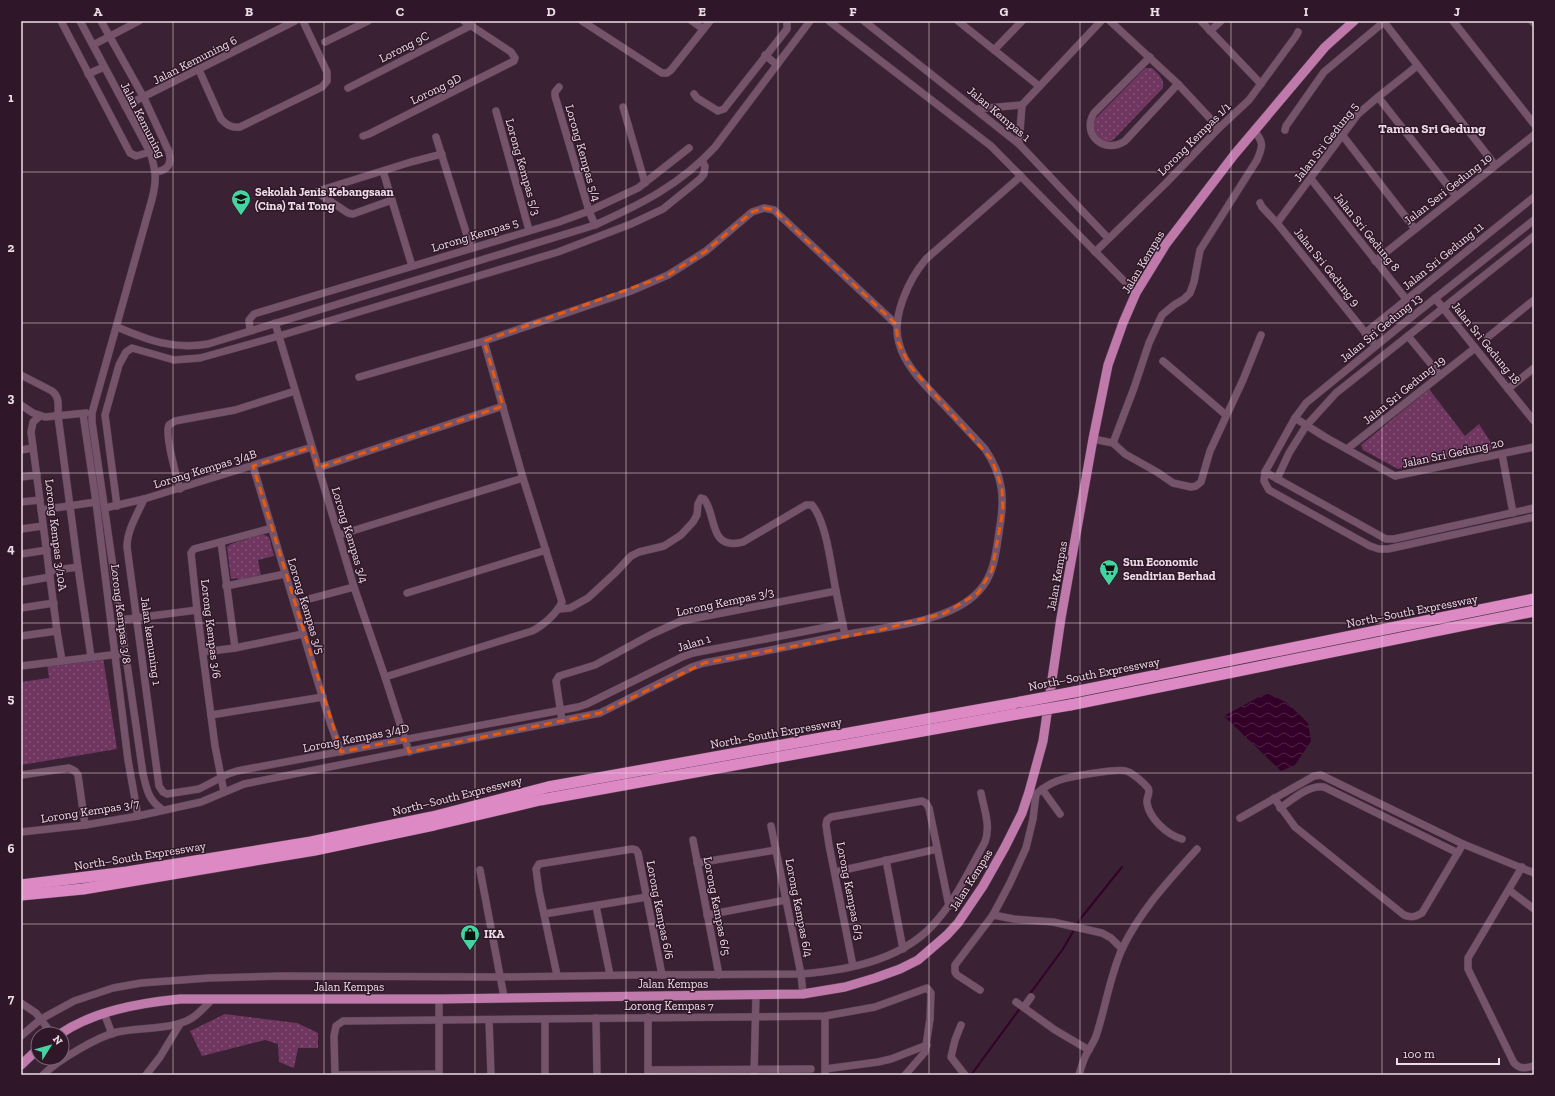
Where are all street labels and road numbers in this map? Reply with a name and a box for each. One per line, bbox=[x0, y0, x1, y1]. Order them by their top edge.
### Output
street label: Lorong 9C bbox=[377, 28, 432, 66]
street label: Jalan Kemuning 6 bbox=[151, 33, 239, 87]
street label: Lorong 9D bbox=[408, 71, 464, 107]
street label: Jalan Kemuning bbox=[118, 80, 168, 161]
street label: Jalan Kempas 1 bbox=[965, 84, 1034, 145]
street label: Lorong Kempas 1/1 bbox=[1155, 99, 1234, 178]
street label: Jalan Sri Gedung 5 bbox=[1291, 100, 1361, 184]
street label: Lorong Kempas 5/4 bbox=[562, 103, 604, 204]
street label: Lorong Kempas 5/3 bbox=[503, 117, 544, 217]
street label: Jalan Seri Gedung 10 bbox=[1401, 150, 1495, 228]
street label: Jalan Sri Gedung 8 bbox=[1331, 190, 1403, 274]
street label: Lorong Kempas 5 bbox=[430, 215, 520, 255]
street label: Jalan Sri Gedung 11 bbox=[1400, 219, 1486, 293]
street label: Jalan Sri Gedung 9 bbox=[1291, 225, 1363, 309]
street label: Jalan Kempas bbox=[1119, 228, 1167, 296]
street label: Jalan Sri Gedung 13 bbox=[1337, 291, 1425, 365]
street label: Jalan Sri Gedung 18 bbox=[1449, 299, 1523, 387]
street label: Jalan Sri Gedung 19 bbox=[1360, 353, 1448, 427]
street label: Jalan Sri Gedung 20 bbox=[1401, 435, 1505, 471]
street label: Lorong Kempas 3/4B bbox=[152, 447, 258, 491]
street label: Lorong Kempas 3/10A bbox=[42, 478, 70, 592]
street label: Lorong Kempas 3/4 bbox=[329, 485, 371, 585]
street label: Jalan Kempas bbox=[1044, 540, 1070, 612]
street label: Lorong Kempas 3/5 bbox=[285, 556, 327, 656]
street label: Lorong Kempas 3/8 bbox=[108, 563, 134, 665]
street label: Lorong Kempas 3/6 bbox=[198, 578, 224, 680]
street label: Lorong Kempas 3/3 bbox=[675, 585, 775, 619]
street label: North–South Expressway bbox=[1345, 591, 1480, 631]
street label: Jalan kemuning 1 bbox=[138, 596, 164, 687]
street label: Jalan 1 bbox=[676, 631, 713, 655]
street label: North–South Expressway bbox=[1027, 654, 1162, 694]
street label: North–South Expressway bbox=[709, 714, 844, 751]
street label: Lorong Kempas 3/4D bbox=[302, 721, 410, 755]
street label: North–South Expressway bbox=[391, 773, 524, 819]
street label: Lorong Kempas 3/7 bbox=[40, 796, 141, 826]
street label: North–South Expressway bbox=[73, 839, 208, 873]
street label: Lorong Kempas 6/3 bbox=[834, 841, 866, 942]
street label: Jalan Kempas bbox=[946, 846, 996, 914]
street label: Lorong Kempas 6/5 bbox=[701, 855, 733, 957]
street label: Lorong Kempas 6/4 bbox=[783, 857, 816, 959]
street label: Lorong Kempas 6/6 bbox=[644, 859, 676, 961]
street label: Jalan Kempas bbox=[638, 977, 708, 991]
street label: Jalan Kempas bbox=[314, 980, 384, 994]
street label: Lorong Kempas 7 bbox=[624, 999, 714, 1013]

